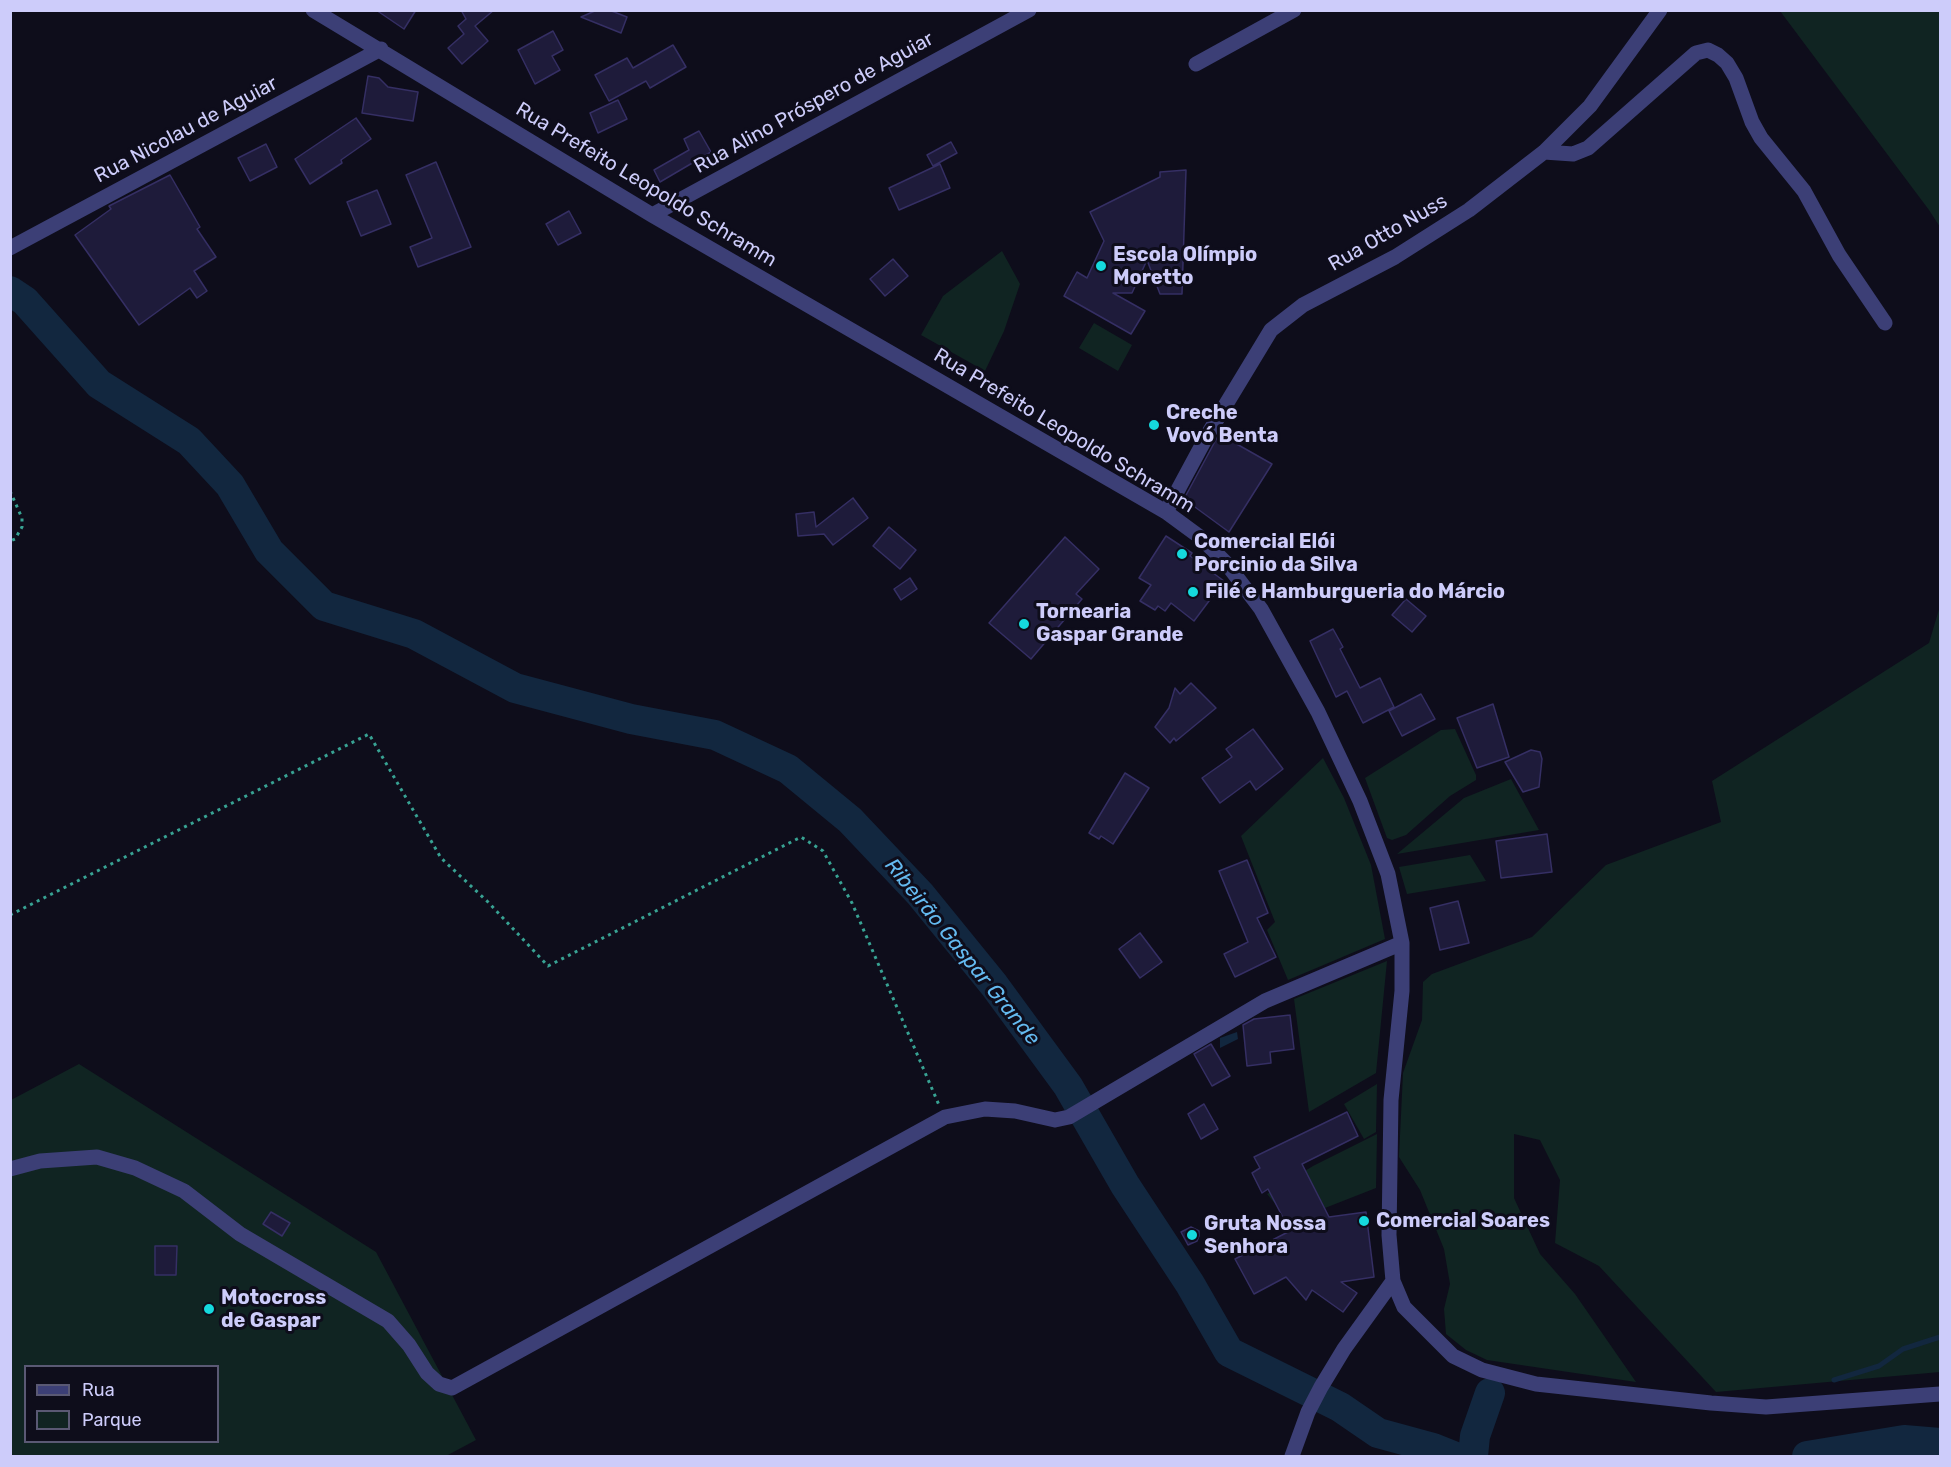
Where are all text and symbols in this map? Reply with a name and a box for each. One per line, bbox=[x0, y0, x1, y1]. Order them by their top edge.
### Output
street label: Rua Alino Próspero de Aguiar bbox=[690, 27, 938, 179]
street label: Rua Nicolau de Aguiar bbox=[90, 72, 282, 188]
street label: Rua Prefeito Leopoldo Schramm bbox=[511, 97, 781, 273]
street label: Rua Otto Nuss bbox=[1324, 189, 1452, 277]
place label: Escola Olímpio Moretto bbox=[1113, 243, 1257, 290]
marker: Escola Olímpio Moretto bbox=[1094, 259, 1108, 273]
street label: Rua Prefeito Leopoldo Schramm bbox=[929, 343, 1199, 519]
place label: Creche Vovó Benta bbox=[1166, 401, 1278, 448]
marker: Creche Vovó Benta bbox=[1147, 418, 1161, 432]
place label: Comercial Elói Porcinio da Silva bbox=[1194, 530, 1358, 577]
marker: Comercial Elói Porcinio da Silva bbox=[1175, 547, 1189, 561]
place label: Filé e Hamburgueria do Márcio bbox=[1205, 580, 1505, 604]
marker: Filé e Hamburgueria do Márcio bbox=[1186, 585, 1200, 599]
place label: Tornearia Gaspar Grande bbox=[1036, 600, 1183, 647]
marker: Tornearia Gaspar Grande bbox=[1017, 617, 1031, 631]
water label: Ribeirão Gaspar Grande bbox=[879, 854, 1045, 1050]
place label: Comercial Soares bbox=[1376, 1209, 1550, 1233]
place label: Gruta Nossa Senhora bbox=[1204, 1212, 1326, 1259]
marker: Comercial Soares bbox=[1357, 1214, 1371, 1228]
marker: Gruta Nossa Senhora bbox=[1185, 1228, 1199, 1242]
place label: Motocross de Gaspar bbox=[221, 1286, 326, 1333]
marker: Motocross de Gaspar bbox=[202, 1302, 216, 1316]
legend bbox=[24, 1365, 219, 1443]
text: Rua bbox=[82, 1379, 115, 1401]
text: Parque bbox=[82, 1409, 142, 1431]

